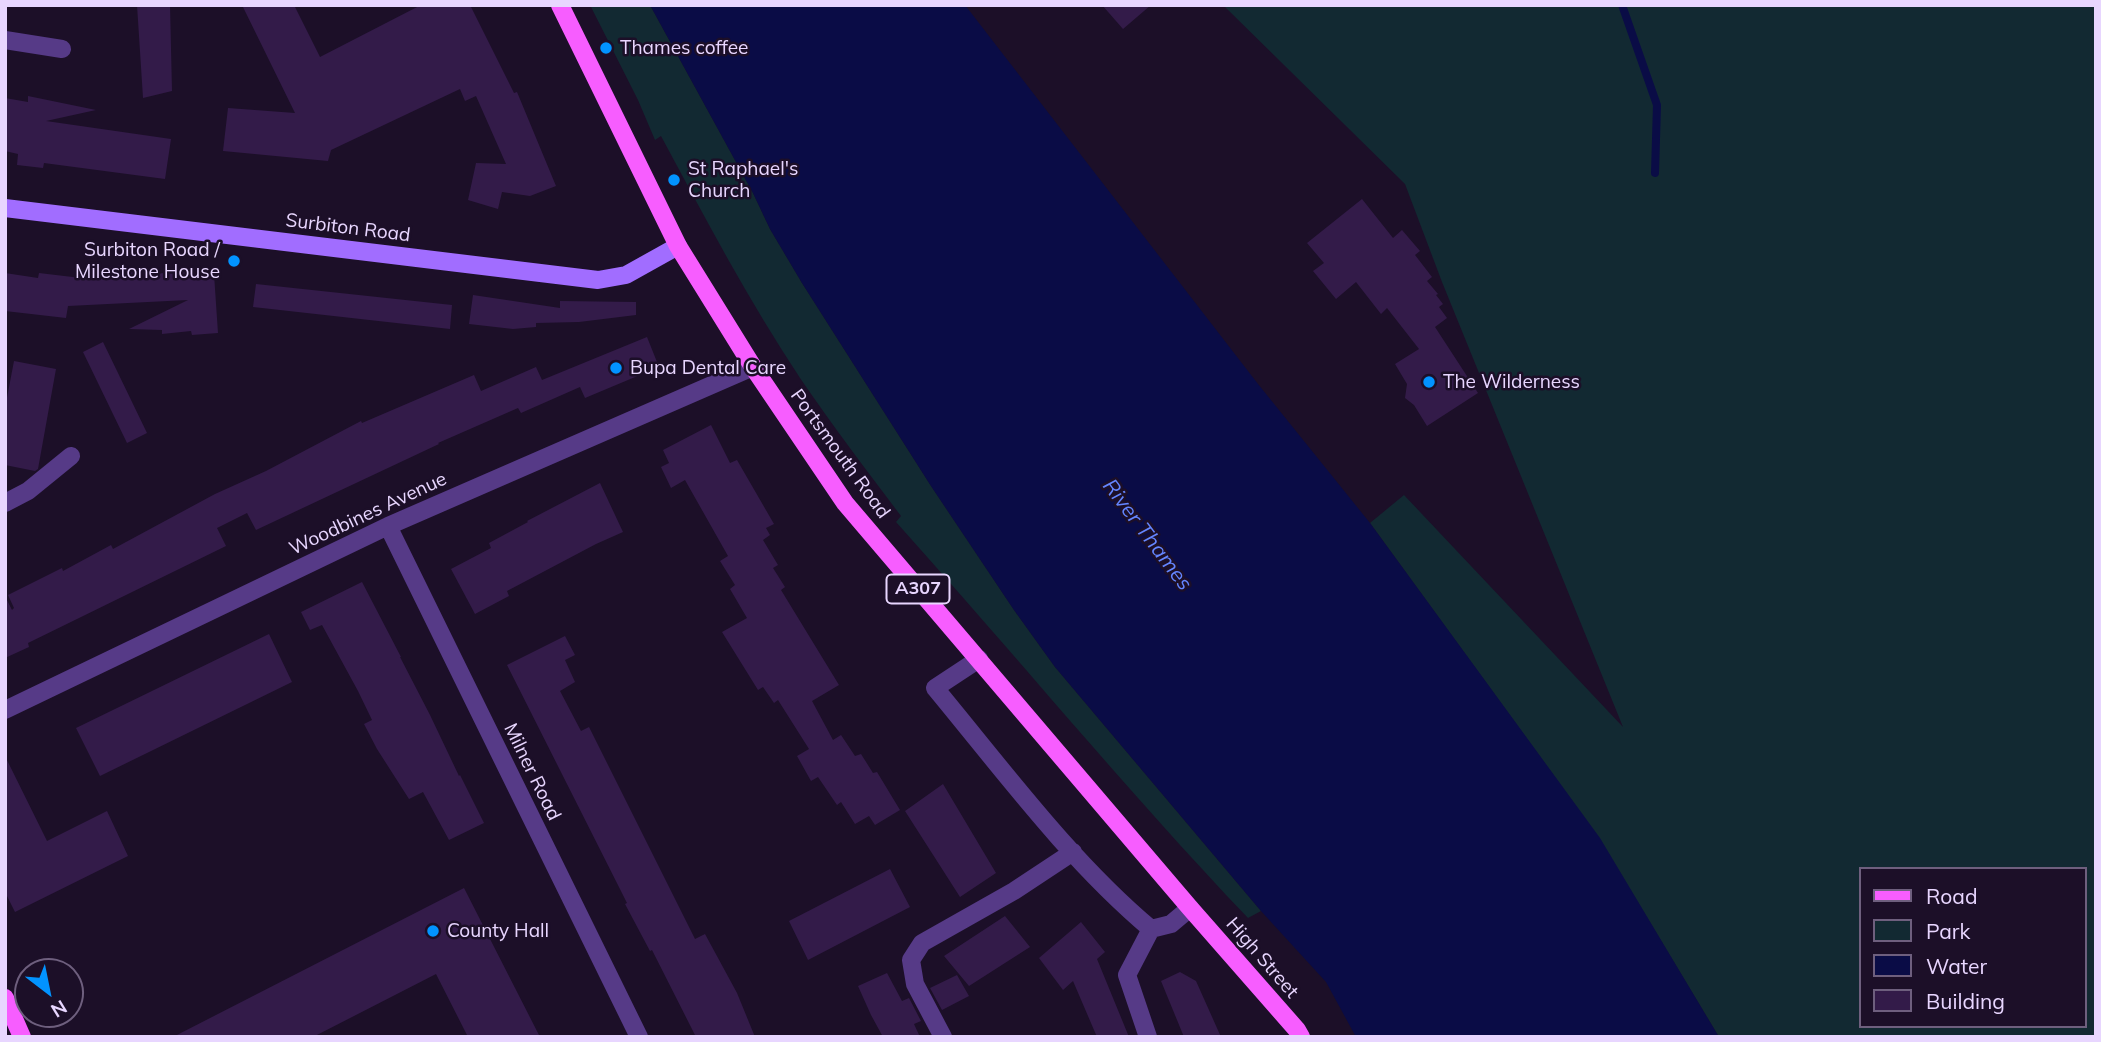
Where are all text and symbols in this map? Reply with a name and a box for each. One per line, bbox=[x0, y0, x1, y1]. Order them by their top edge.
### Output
place label: Thames coffee bbox=[620, 37, 748, 59]
marker: Thames coffee bbox=[598, 40, 614, 56]
place label: St Raphael's Church bbox=[688, 158, 798, 202]
marker: St Raphael's Church bbox=[666, 172, 682, 188]
street label: Surbiton Road bbox=[284, 209, 412, 247]
place label: Surbiton Road / Milestone House bbox=[75, 239, 220, 283]
marker: Surbiton Road / Milestone House bbox=[226, 253, 242, 269]
place label: Bupa Dental Care bbox=[630, 357, 786, 379]
marker: Bupa Dental Care bbox=[608, 360, 624, 376]
place label: The Wilderness bbox=[1443, 371, 1580, 393]
marker: The Wilderness bbox=[1421, 374, 1437, 390]
street label: Portsmouth Road bbox=[785, 385, 895, 523]
street label: Woodbines Avenue bbox=[286, 468, 450, 560]
water label: River Thames bbox=[1097, 474, 1197, 596]
road number: A307 bbox=[886, 574, 950, 604]
street label: Milner Road bbox=[499, 720, 565, 824]
legend bbox=[1860, 867, 2087, 1028]
text: Road bbox=[1926, 883, 1977, 909]
street label: High Street bbox=[1221, 913, 1303, 1003]
text: Park bbox=[1926, 918, 1970, 944]
place label: County Hall bbox=[447, 920, 549, 942]
marker: County Hall bbox=[425, 923, 441, 939]
text: Water bbox=[1926, 953, 1987, 979]
north arrow bbox=[14, 958, 84, 1028]
text: Building bbox=[1926, 988, 2005, 1014]
text: N bbox=[47, 995, 72, 1023]

